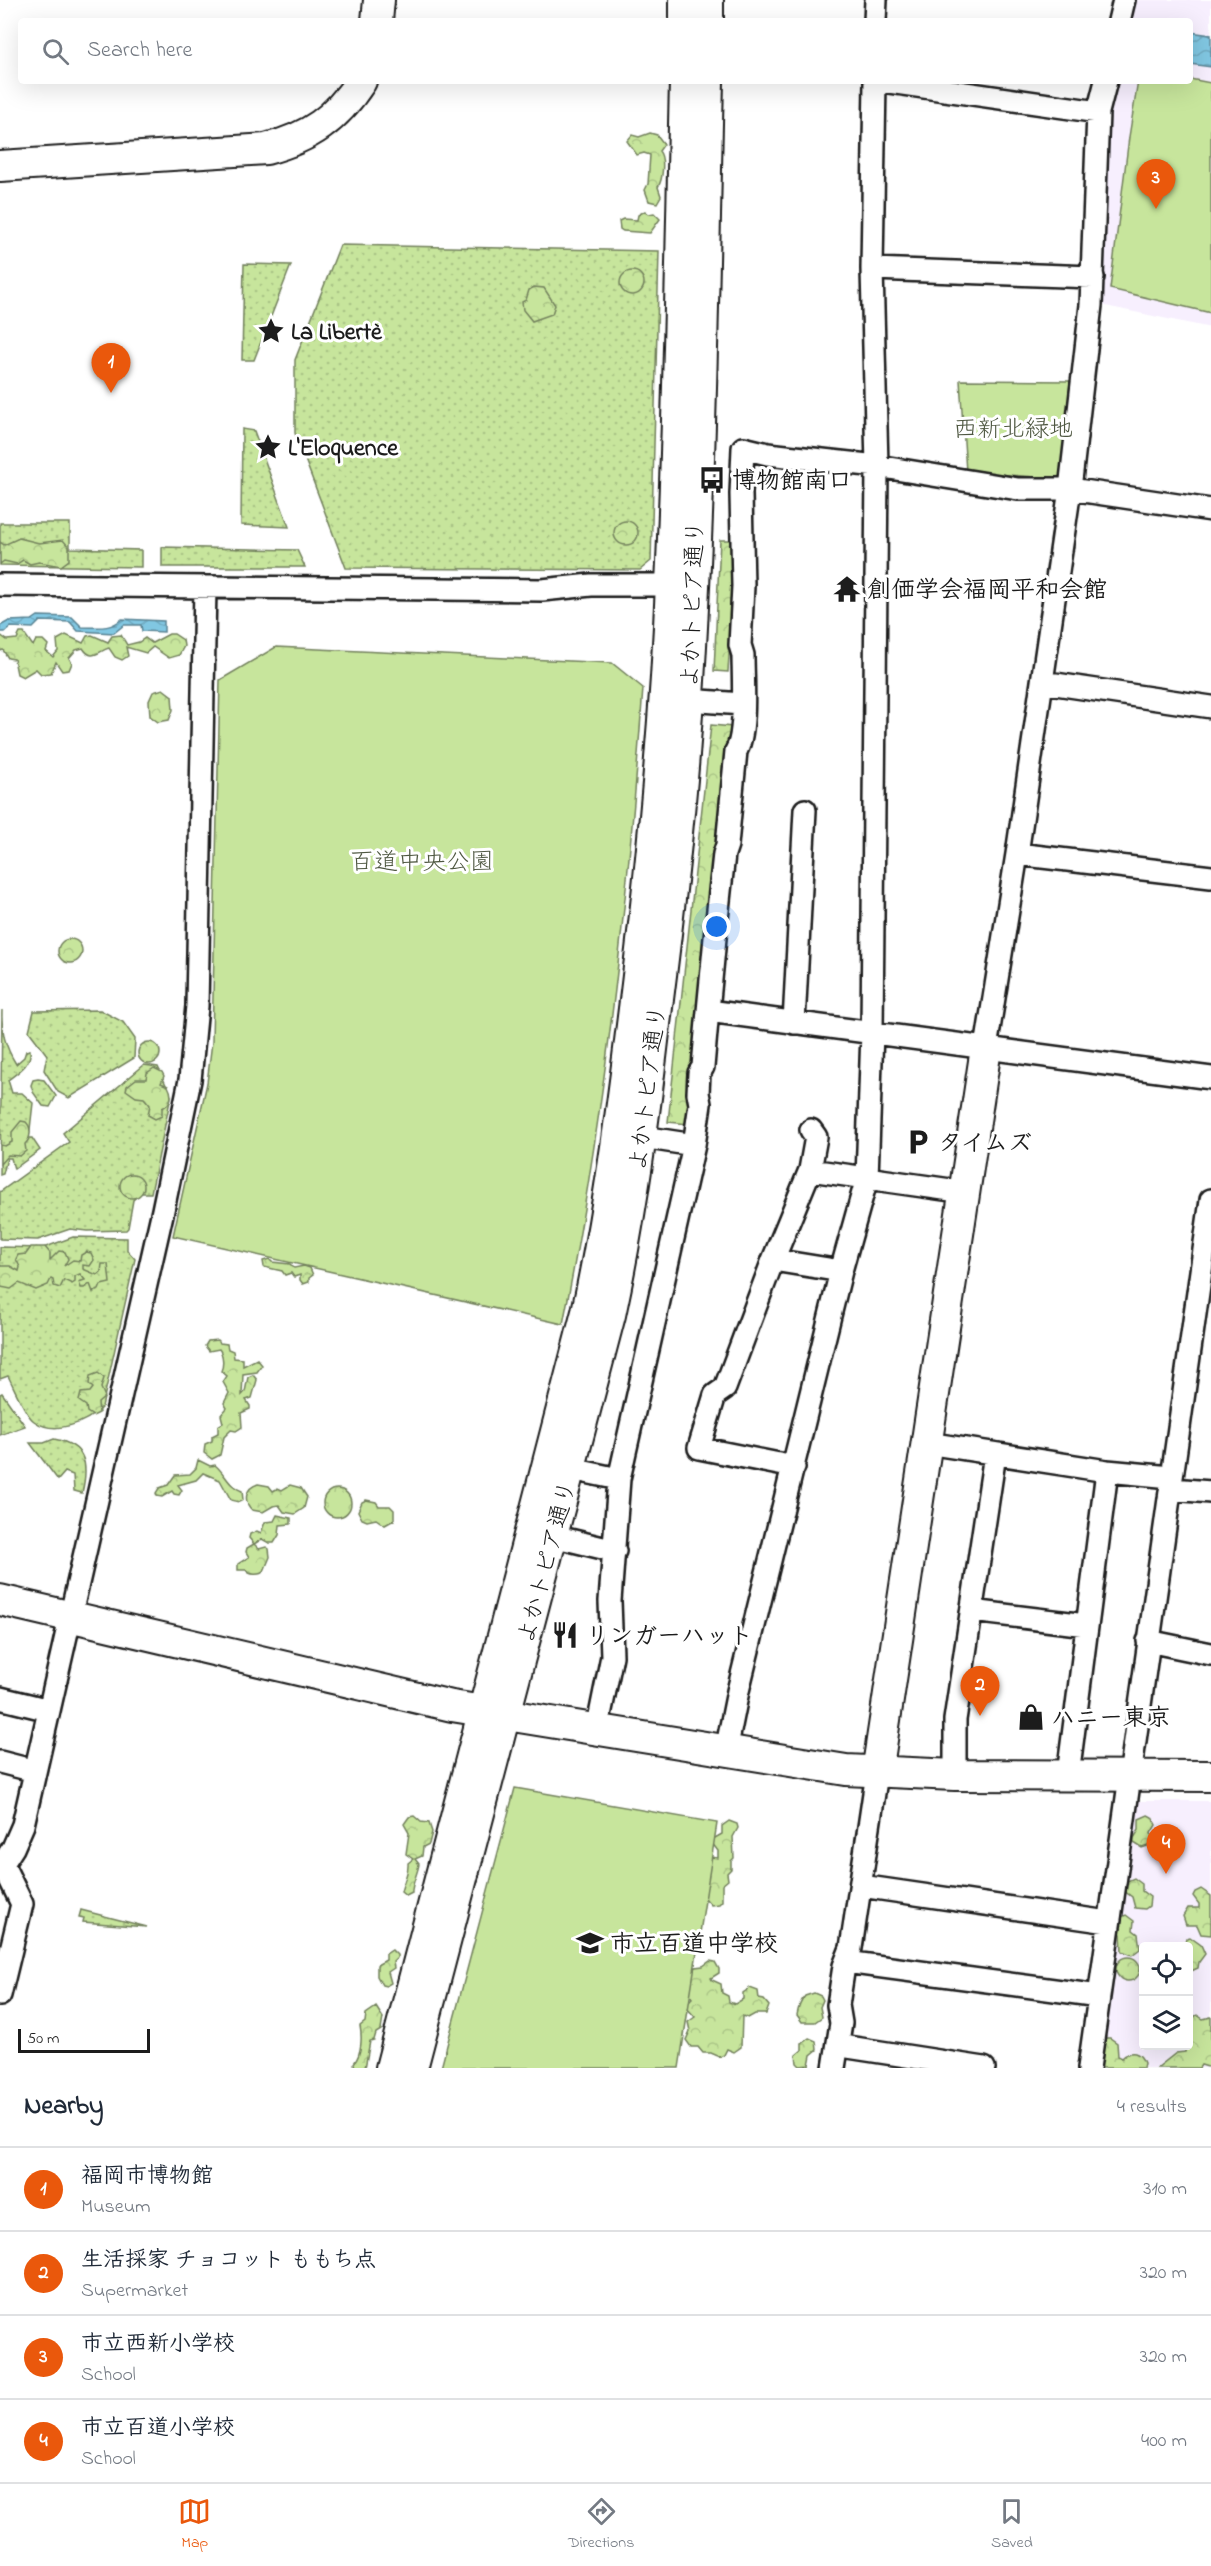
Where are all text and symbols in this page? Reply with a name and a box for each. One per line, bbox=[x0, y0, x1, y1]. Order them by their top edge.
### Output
search box bbox=[18, 18, 1193, 84]
icon: search bbox=[39, 35, 72, 68]
text: Search here bbox=[87, 35, 192, 67]
pin: 3 bbox=[1136, 160, 1176, 209]
place icon: La Libertè bbox=[256, 316, 286, 346]
place label: La Libertè bbox=[291, 316, 383, 351]
pin: 1 bbox=[92, 344, 130, 393]
park label: 西新北緑地 bbox=[953, 413, 1073, 448]
place icon: L'Eloquence bbox=[253, 432, 283, 462]
place label: L'Eloquence bbox=[288, 432, 399, 467]
bus stop icon: 博物館南口 bbox=[697, 465, 727, 495]
place label: 博物館南口 bbox=[732, 465, 852, 500]
street label: よかトピア通り bbox=[674, 520, 715, 689]
temple icon: 創価学会福岡平和会館 bbox=[832, 574, 862, 604]
place label: 創価学会福岡平和会館 bbox=[867, 574, 1107, 609]
park label: 百道中央公園 bbox=[350, 846, 494, 881]
your location bbox=[702, 912, 731, 941]
street label: よかトピア通り bbox=[622, 1003, 677, 1174]
parking icon: タイムズ bbox=[903, 1127, 933, 1157]
place label: タイムズ bbox=[938, 1127, 1032, 1162]
street label: よかトピア通り bbox=[510, 1477, 587, 1648]
restaurant icon: リンガーハット bbox=[550, 1620, 580, 1650]
place label: リンガーハット bbox=[585, 1620, 753, 1655]
pin: 2 bbox=[960, 1666, 1000, 1716]
shop icon: ハニー東京 bbox=[1016, 1702, 1046, 1732]
place label: ハニー東京 bbox=[1051, 1702, 1171, 1737]
pin: 4 bbox=[1146, 1824, 1186, 1874]
school or university icon: 市立百道中学校 bbox=[575, 1928, 605, 1958]
place label: 市立百道中学校 bbox=[610, 1928, 778, 1963]
map controls bbox=[1139, 1942, 1193, 2050]
button: locate bbox=[1139, 1942, 1193, 1996]
button: layers bbox=[1139, 1996, 1193, 2050]
scale bar bbox=[18, 2026, 150, 2054]
text: 50 m bbox=[27, 2027, 59, 2051]
text: Nearby bbox=[24, 2088, 103, 2126]
text: 4 results bbox=[1117, 2093, 1187, 2122]
text: 福岡市博物館 bbox=[81, 2161, 213, 2193]
text: 1 bbox=[40, 2175, 47, 2204]
text: 310 m bbox=[1143, 2175, 1187, 2204]
text: Museum bbox=[81, 2193, 151, 2222]
text: 生活採家 チョコット ももち点 bbox=[81, 2245, 376, 2277]
text: 2 bbox=[39, 2259, 48, 2288]
text: 320 m bbox=[1140, 2259, 1187, 2288]
text: Supermarket bbox=[81, 2277, 188, 2306]
text: 市立西新小学校 bbox=[81, 2329, 235, 2361]
text: 3 bbox=[39, 2343, 48, 2372]
text: 320 m bbox=[1140, 2343, 1187, 2372]
text: School bbox=[81, 2361, 136, 2390]
text: 市立百道小学校 bbox=[81, 2413, 235, 2445]
text: 4 bbox=[39, 2427, 48, 2456]
text: 400 m bbox=[1141, 2427, 1187, 2456]
text: School bbox=[81, 2445, 136, 2474]
tab: Map bbox=[178, 2495, 211, 2555]
tab: Directions bbox=[568, 2495, 634, 2555]
tab: Saved bbox=[991, 2495, 1033, 2555]

